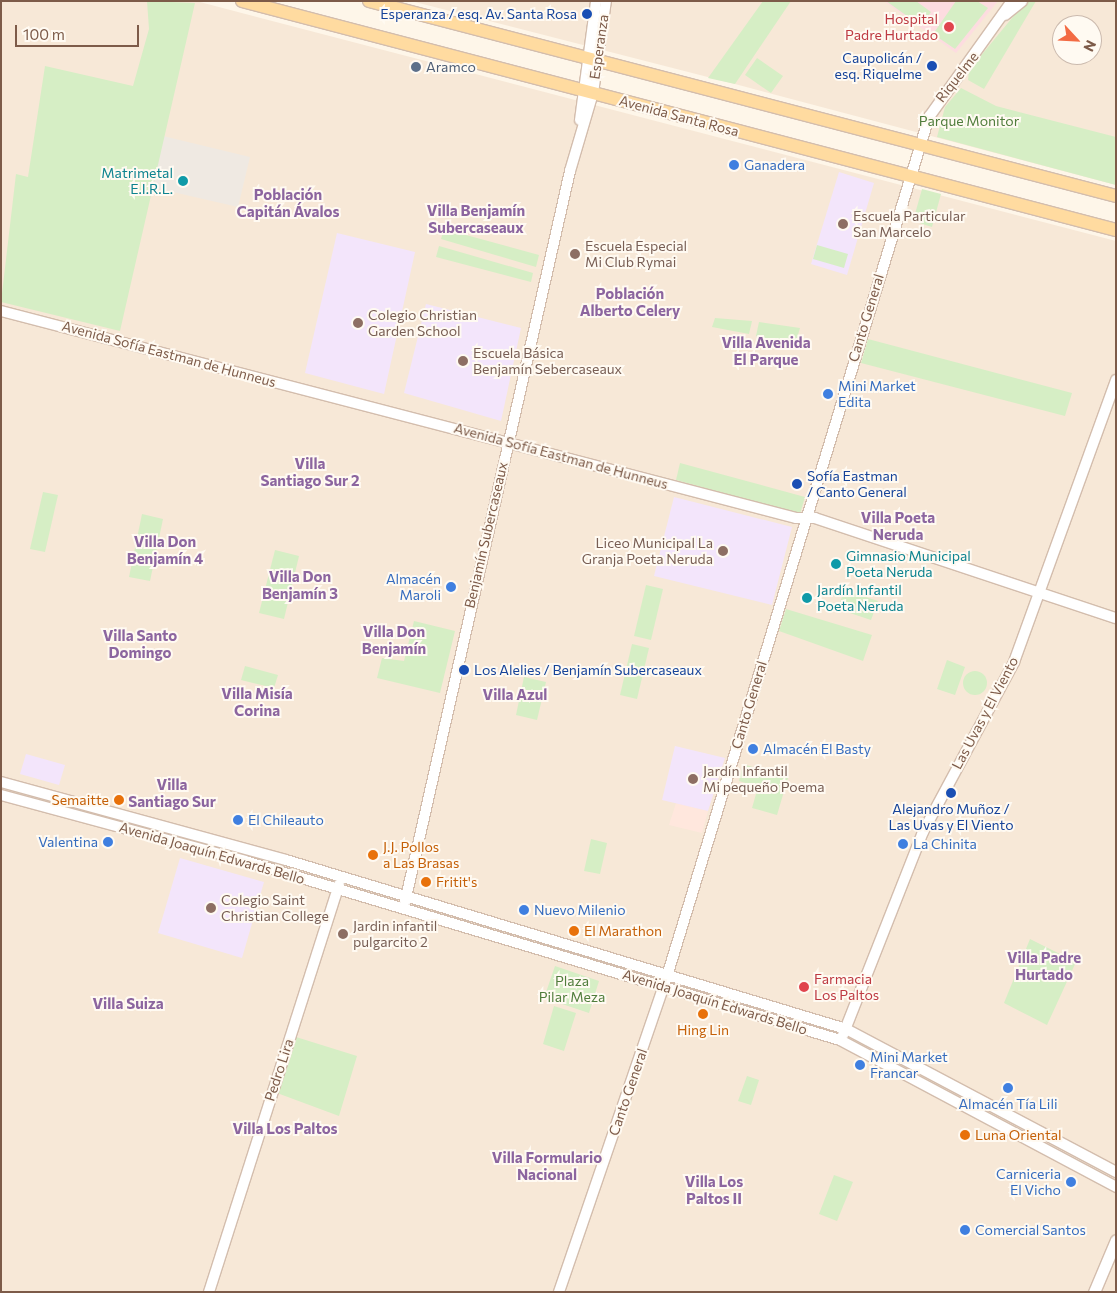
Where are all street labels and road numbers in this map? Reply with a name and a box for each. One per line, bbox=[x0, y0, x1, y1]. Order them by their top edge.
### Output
street label: Esperanza bbox=[586, 13, 612, 81]
street label: Riquelme bbox=[932, 48, 982, 106]
street label: Avenida Santa Rosa bbox=[617, 92, 741, 140]
street label: Canto General bbox=[845, 272, 887, 364]
street label: Avenida Sofía Eastman de Hunneus bbox=[60, 317, 278, 391]
street label: Avenida Sofía Eastman de Hunneus bbox=[452, 419, 670, 493]
street label: Benjamín Subercaseaux bbox=[461, 460, 511, 610]
street label: Las Uvas y El Viento bbox=[948, 654, 1022, 772]
street label: Canto General bbox=[728, 659, 770, 751]
street label: Avenida Joaquín Edwards Bello bbox=[117, 818, 307, 888]
street label: Avenida Joaquín Edwards Bello bbox=[621, 966, 809, 1038]
street label: Pedro Lira bbox=[261, 1037, 297, 1103]
street label: Canto General bbox=[605, 1046, 651, 1138]

